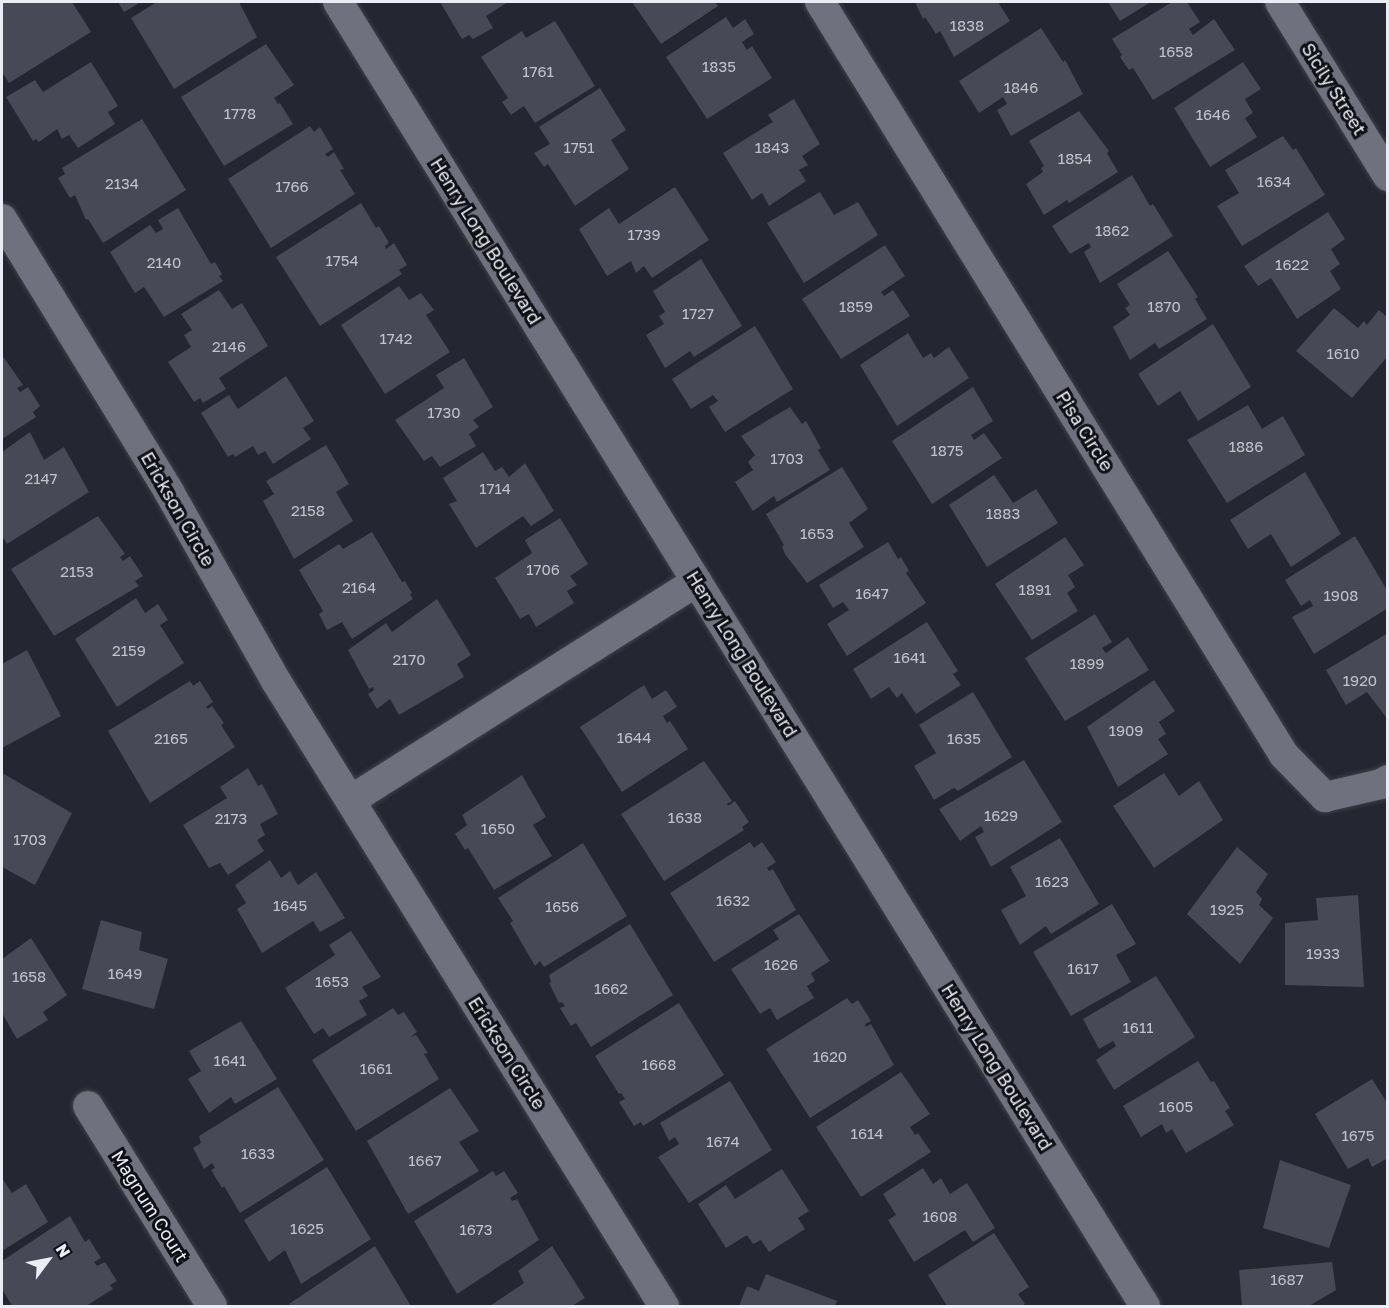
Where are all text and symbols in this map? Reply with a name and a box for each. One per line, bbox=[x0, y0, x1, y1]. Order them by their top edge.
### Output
house number: 1838 bbox=[950, 17, 984, 35]
street label: Sicily Street bbox=[1297, 39, 1371, 139]
house number: 1658 bbox=[1159, 43, 1193, 61]
house number: 1835 bbox=[702, 58, 736, 76]
house number: 1761 bbox=[522, 63, 554, 81]
house number: 1846 bbox=[1004, 79, 1038, 97]
house number: 1778 bbox=[224, 105, 256, 123]
house number: 1646 bbox=[1196, 106, 1230, 124]
house number: 1751 bbox=[563, 139, 595, 157]
house number: 1843 bbox=[755, 139, 789, 157]
house number: 1854 bbox=[1058, 150, 1092, 168]
street label: Henry Long Boulevard bbox=[426, 154, 546, 328]
house number: 1634 bbox=[1257, 173, 1291, 191]
house number: 2134 bbox=[105, 175, 139, 193]
house number: 1766 bbox=[275, 178, 309, 196]
house number: 1862 bbox=[1095, 222, 1129, 240]
house number: 1739 bbox=[627, 226, 661, 244]
house number: 1754 bbox=[325, 252, 359, 270]
house number: 2140 bbox=[147, 254, 181, 272]
house number: 1622 bbox=[1275, 256, 1309, 274]
house number: 1859 bbox=[839, 298, 873, 316]
house number: 1870 bbox=[1147, 298, 1181, 316]
house number: 1727 bbox=[682, 305, 714, 323]
house number: 1742 bbox=[379, 330, 413, 348]
house number: 2146 bbox=[212, 338, 246, 356]
house number: 1610 bbox=[1327, 345, 1359, 363]
street label: Pisa Circle bbox=[1052, 387, 1118, 475]
house number: 1730 bbox=[427, 404, 461, 422]
house number: 1886 bbox=[1229, 438, 1263, 456]
house number: 1875 bbox=[930, 442, 964, 460]
street label: Erickson Circle bbox=[137, 448, 219, 570]
house number: 1703 bbox=[770, 450, 804, 468]
house number: 2147 bbox=[24, 470, 58, 488]
house number: 1714 bbox=[479, 480, 511, 498]
house number: 2158 bbox=[291, 502, 325, 520]
house number: 1883 bbox=[986, 505, 1020, 523]
house number: 1653 bbox=[800, 525, 834, 543]
house number: 1706 bbox=[526, 561, 560, 579]
house number: 2153 bbox=[60, 563, 94, 581]
street label: Henry Long Boulevard bbox=[682, 567, 802, 741]
house number: 2164 bbox=[342, 579, 376, 597]
house number: 1891 bbox=[1019, 581, 1051, 599]
house number: 1647 bbox=[855, 585, 889, 603]
house number: 1908 bbox=[1324, 587, 1358, 605]
house number: 2159 bbox=[112, 642, 146, 660]
house number: 1641 bbox=[894, 649, 926, 667]
house number: 2170 bbox=[392, 651, 426, 669]
house number: 1899 bbox=[1070, 655, 1104, 673]
house number: 1920 bbox=[1343, 672, 1377, 690]
house number: 1909 bbox=[1109, 722, 1143, 740]
house number: 1644 bbox=[617, 729, 651, 747]
house number: 2165 bbox=[154, 730, 188, 748]
house number: 1635 bbox=[947, 730, 981, 748]
house number: 1629 bbox=[984, 807, 1018, 825]
house number: 1638 bbox=[668, 809, 702, 827]
house number: 2173 bbox=[215, 810, 247, 828]
house number: 1650 bbox=[481, 820, 515, 838]
house number: 1703 bbox=[13, 831, 47, 849]
house number: 1623 bbox=[1035, 873, 1069, 891]
house number: 1632 bbox=[716, 892, 750, 910]
house number: 1645 bbox=[273, 897, 307, 915]
house number: 1656 bbox=[545, 898, 579, 916]
house number: 1925 bbox=[1210, 901, 1244, 919]
house number: 1933 bbox=[1306, 945, 1340, 963]
house number: 1626 bbox=[764, 956, 798, 974]
house number: 1617 bbox=[1067, 960, 1099, 978]
house number: 1649 bbox=[108, 965, 142, 983]
house number: 1658 bbox=[12, 968, 46, 986]
house number: 1653 bbox=[315, 973, 349, 991]
house number: 1662 bbox=[594, 980, 628, 998]
street label: Henry Long Boulevard bbox=[937, 980, 1057, 1154]
street label: Erickson Circle bbox=[464, 993, 550, 1113]
house number: 1611 bbox=[1123, 1019, 1153, 1037]
house number: 1620 bbox=[813, 1048, 847, 1066]
house number: 1641 bbox=[214, 1052, 246, 1070]
house number: 1668 bbox=[642, 1056, 676, 1074]
house number: 1661 bbox=[360, 1060, 392, 1078]
house number: 1605 bbox=[1159, 1098, 1193, 1116]
house number: 1614 bbox=[851, 1125, 883, 1143]
house number: 1675 bbox=[1342, 1127, 1374, 1145]
house number: 1674 bbox=[706, 1133, 740, 1151]
house number: 1633 bbox=[241, 1145, 275, 1163]
street label: Magnum Court bbox=[107, 1146, 193, 1266]
house number: 1667 bbox=[408, 1152, 442, 1170]
house number: 1608 bbox=[923, 1208, 957, 1226]
house number: 1625 bbox=[290, 1220, 324, 1238]
house number: 1673 bbox=[459, 1221, 493, 1239]
north arrow bbox=[18, 1230, 78, 1290]
text: N bbox=[52, 1240, 75, 1261]
house number: 1687 bbox=[1270, 1271, 1304, 1289]

